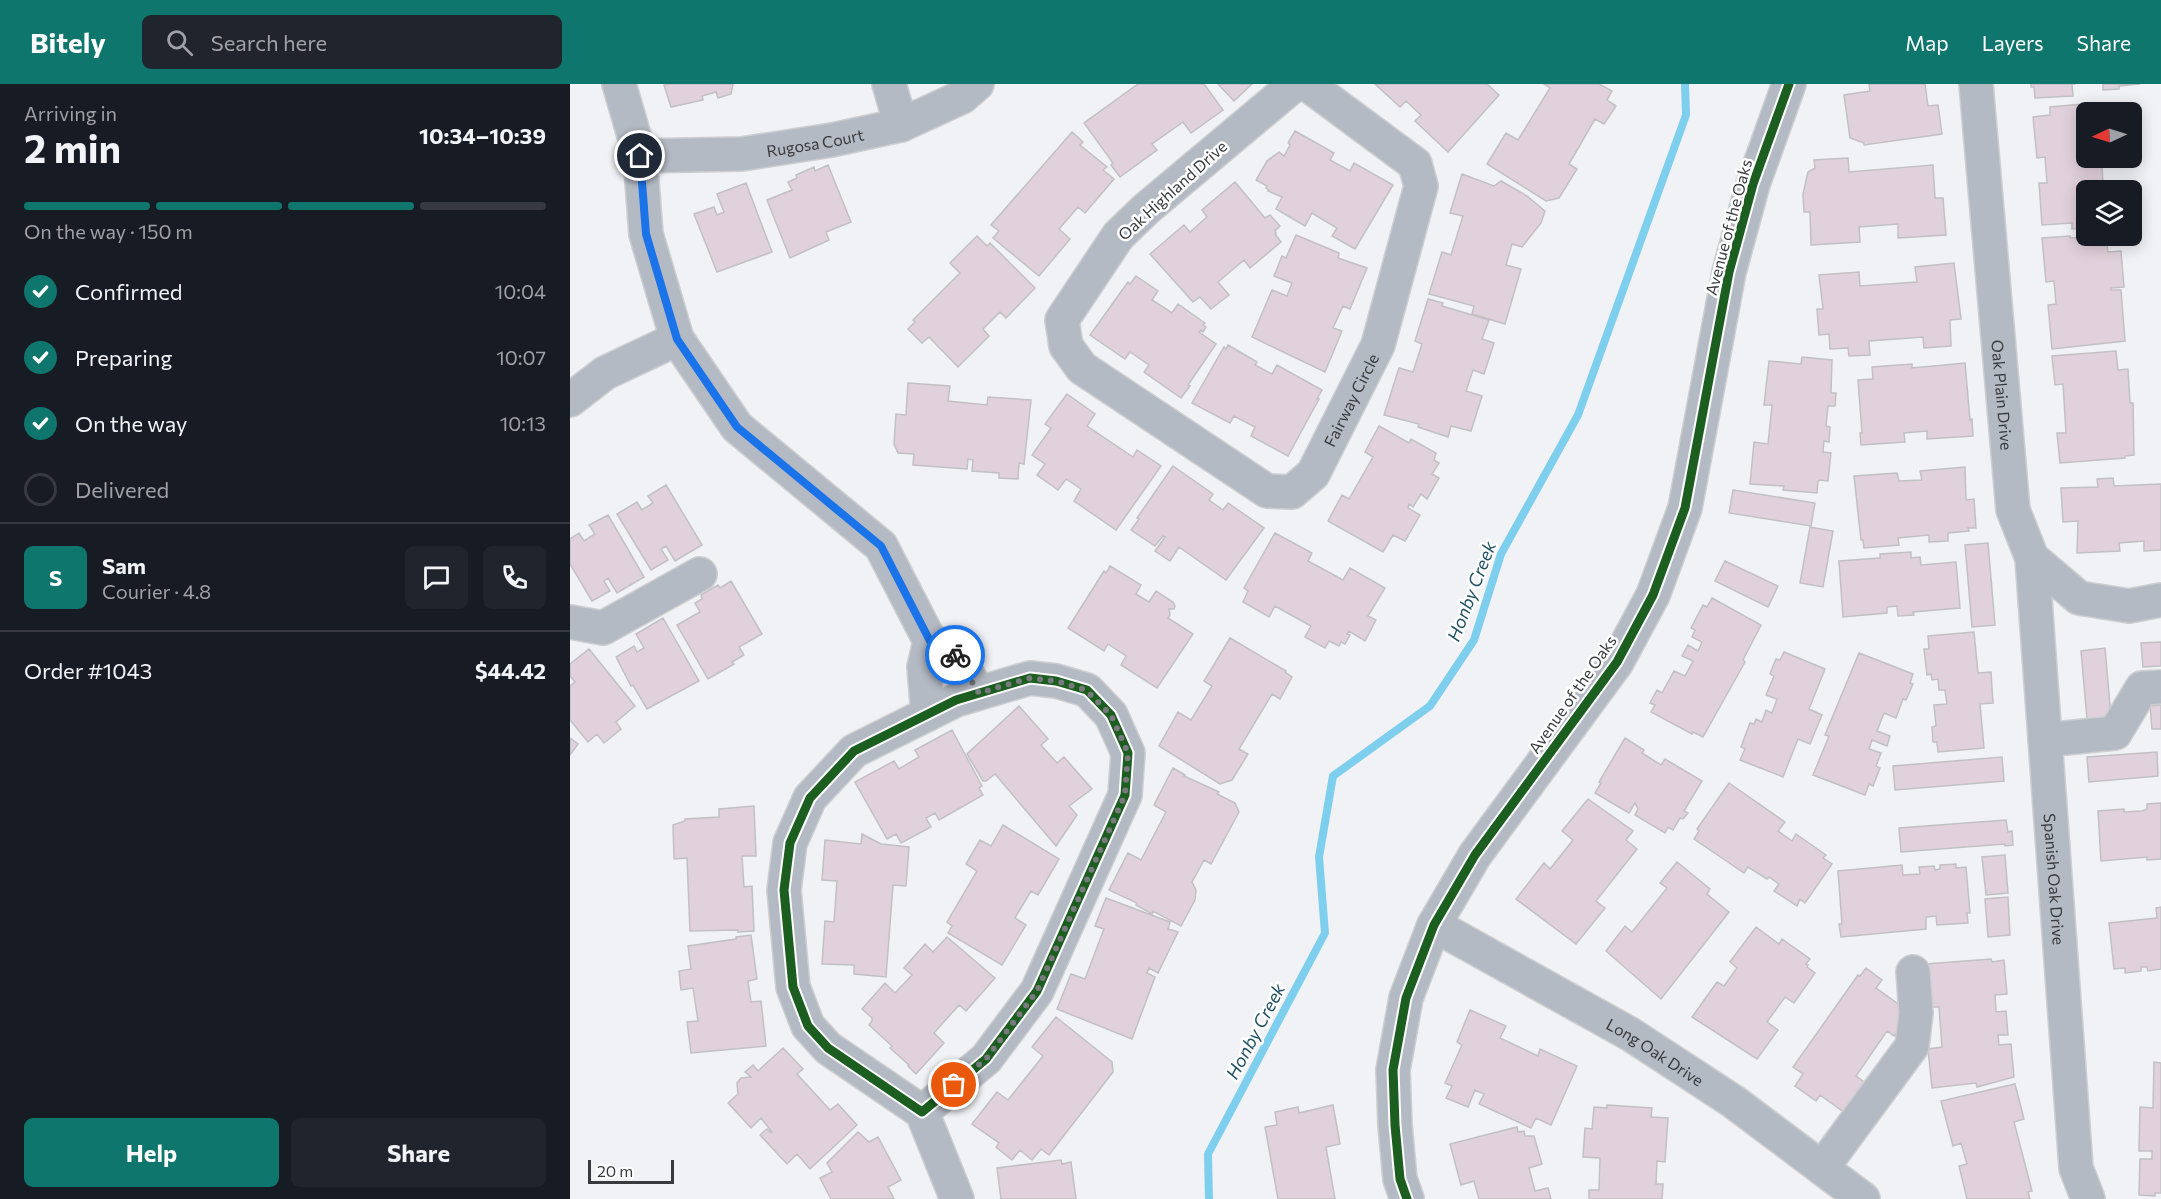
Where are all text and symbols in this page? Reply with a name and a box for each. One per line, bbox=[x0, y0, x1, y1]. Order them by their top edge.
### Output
search box bbox=[142, 15, 562, 69]
text: Bitely bbox=[30, 25, 106, 59]
icon: search bbox=[163, 26, 196, 59]
text: Search here bbox=[211, 29, 327, 56]
text: Map bbox=[1905, 30, 1949, 55]
text: Layers bbox=[1982, 30, 2044, 55]
text: Share bbox=[2077, 30, 2131, 55]
text: Arriving in bbox=[24, 101, 117, 125]
north arrow bbox=[2076, 102, 2142, 168]
map controls bbox=[2076, 102, 2142, 246]
text: 10:34–10:39 bbox=[419, 122, 546, 149]
text: 2 min bbox=[24, 123, 121, 171]
street label: Rugosa Court bbox=[765, 124, 866, 160]
pin bbox=[614, 130, 665, 181]
street label: Oak Highland Drive bbox=[1114, 136, 1230, 244]
icon: home bbox=[623, 139, 656, 172]
street label: Avenue of the Oaks bbox=[1701, 157, 1755, 297]
button: layers bbox=[2076, 180, 2142, 246]
text: On the way · 150 m bbox=[24, 219, 193, 243]
icon: check bbox=[24, 275, 57, 308]
text: Confirmed bbox=[75, 278, 182, 305]
text: 10:04 bbox=[495, 279, 546, 303]
street label: Oak Plain Drive bbox=[1989, 339, 2017, 451]
icon: check bbox=[24, 341, 57, 374]
text: Preparing bbox=[75, 344, 172, 371]
text: 10:07 bbox=[496, 345, 546, 369]
street label: Fairway Circle bbox=[1319, 350, 1382, 449]
icon: check bbox=[24, 407, 57, 440]
text: On the way bbox=[75, 410, 187, 437]
text: 10:13 bbox=[500, 411, 546, 435]
text: Delivered bbox=[75, 476, 169, 503]
water label: Honby Creek bbox=[1442, 537, 1501, 644]
button: chat bbox=[405, 546, 468, 609]
button: phone bbox=[483, 546, 546, 609]
text: Sam bbox=[102, 552, 146, 579]
text: S bbox=[49, 564, 62, 591]
text: Courier · 4.8 bbox=[102, 579, 211, 603]
courier bbox=[925, 625, 985, 685]
street label: Avenue of the Oaks bbox=[1524, 631, 1620, 757]
icon: bike bbox=[939, 639, 972, 672]
text: Order #1043 bbox=[24, 657, 152, 684]
text: $44.42 bbox=[475, 657, 546, 684]
street label: Spanish Oak Drive bbox=[2041, 813, 2069, 946]
water label: Honby Creek bbox=[1221, 978, 1290, 1083]
street label: Long Oak Drive bbox=[1603, 1014, 1708, 1089]
pin bbox=[928, 1059, 979, 1110]
icon: bag bbox=[937, 1068, 970, 1101]
button: Help bbox=[24, 1118, 279, 1187]
button: Share bbox=[291, 1118, 546, 1187]
scale bar bbox=[588, 1157, 674, 1184]
text: 20 m bbox=[597, 1161, 633, 1180]

